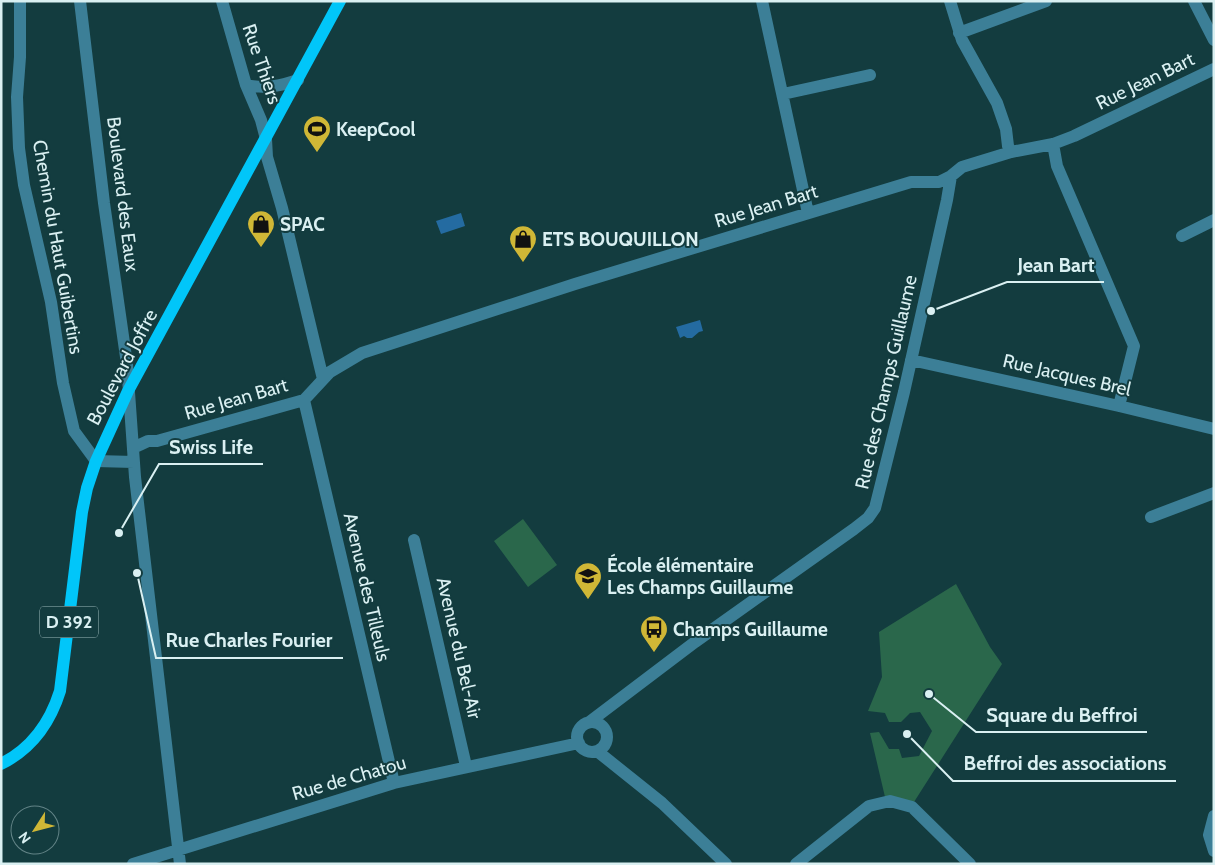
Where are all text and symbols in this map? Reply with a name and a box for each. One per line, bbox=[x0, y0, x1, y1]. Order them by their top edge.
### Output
street label: Rue Thiers bbox=[238, 21, 286, 107]
street label: Rue Jean Bart bbox=[1092, 47, 1198, 115]
sports icon: KeepCool bbox=[302, 114, 332, 153]
street label: Boulevard des Eaux bbox=[102, 115, 144, 273]
place label: KeepCool bbox=[336, 118, 416, 141]
street label: Chemin du Haut Guibertins bbox=[28, 138, 88, 356]
street label: Rue Jean Bart bbox=[712, 179, 821, 233]
shop icon: SPAC bbox=[246, 209, 276, 248]
place label: SPAC bbox=[280, 213, 325, 236]
shop icon: ETS BOUQUILLON bbox=[508, 224, 538, 263]
place label: ETS BOUQUILLON bbox=[542, 228, 699, 251]
callout: Jean Bart bbox=[1007, 247, 1104, 282]
text: Jean Bart bbox=[1016, 253, 1095, 277]
street label: Rue des Champs Guillaume bbox=[850, 272, 922, 491]
street label: Boulevard Joffre bbox=[82, 305, 162, 429]
street label: Rue Jacques Brel bbox=[1001, 349, 1134, 401]
street label: Rue Jean Bart bbox=[182, 373, 291, 425]
callout: Swiss Life bbox=[159, 429, 263, 464]
text: Swiss Life bbox=[169, 435, 253, 459]
street label: Avenue des Tilleuls bbox=[339, 510, 395, 664]
place label: École élémentaire Les Champs Guillaume bbox=[607, 553, 794, 599]
school or university icon: École élémentaire Les Champs Guillaume bbox=[573, 561, 603, 600]
street label: Avenue du Bel-Air bbox=[432, 575, 486, 721]
road number: D 392 bbox=[40, 606, 98, 638]
bus stop icon: Champs Guillaume bbox=[639, 614, 669, 653]
place label: Champs Guillaume bbox=[673, 618, 828, 641]
callout: Rue Charles Fourier bbox=[156, 623, 343, 658]
text: Rue Charles Fourier bbox=[166, 628, 333, 652]
callout: Square du Beffroi bbox=[976, 697, 1147, 732]
text: Square du Beffroi bbox=[986, 703, 1138, 727]
callout: Beffroi des associations bbox=[953, 746, 1176, 781]
street label: Rue de Chatou bbox=[289, 751, 409, 805]
text: Beffroi des associations bbox=[964, 751, 1166, 775]
north arrow bbox=[10, 805, 60, 855]
text: N bbox=[14, 828, 35, 847]

